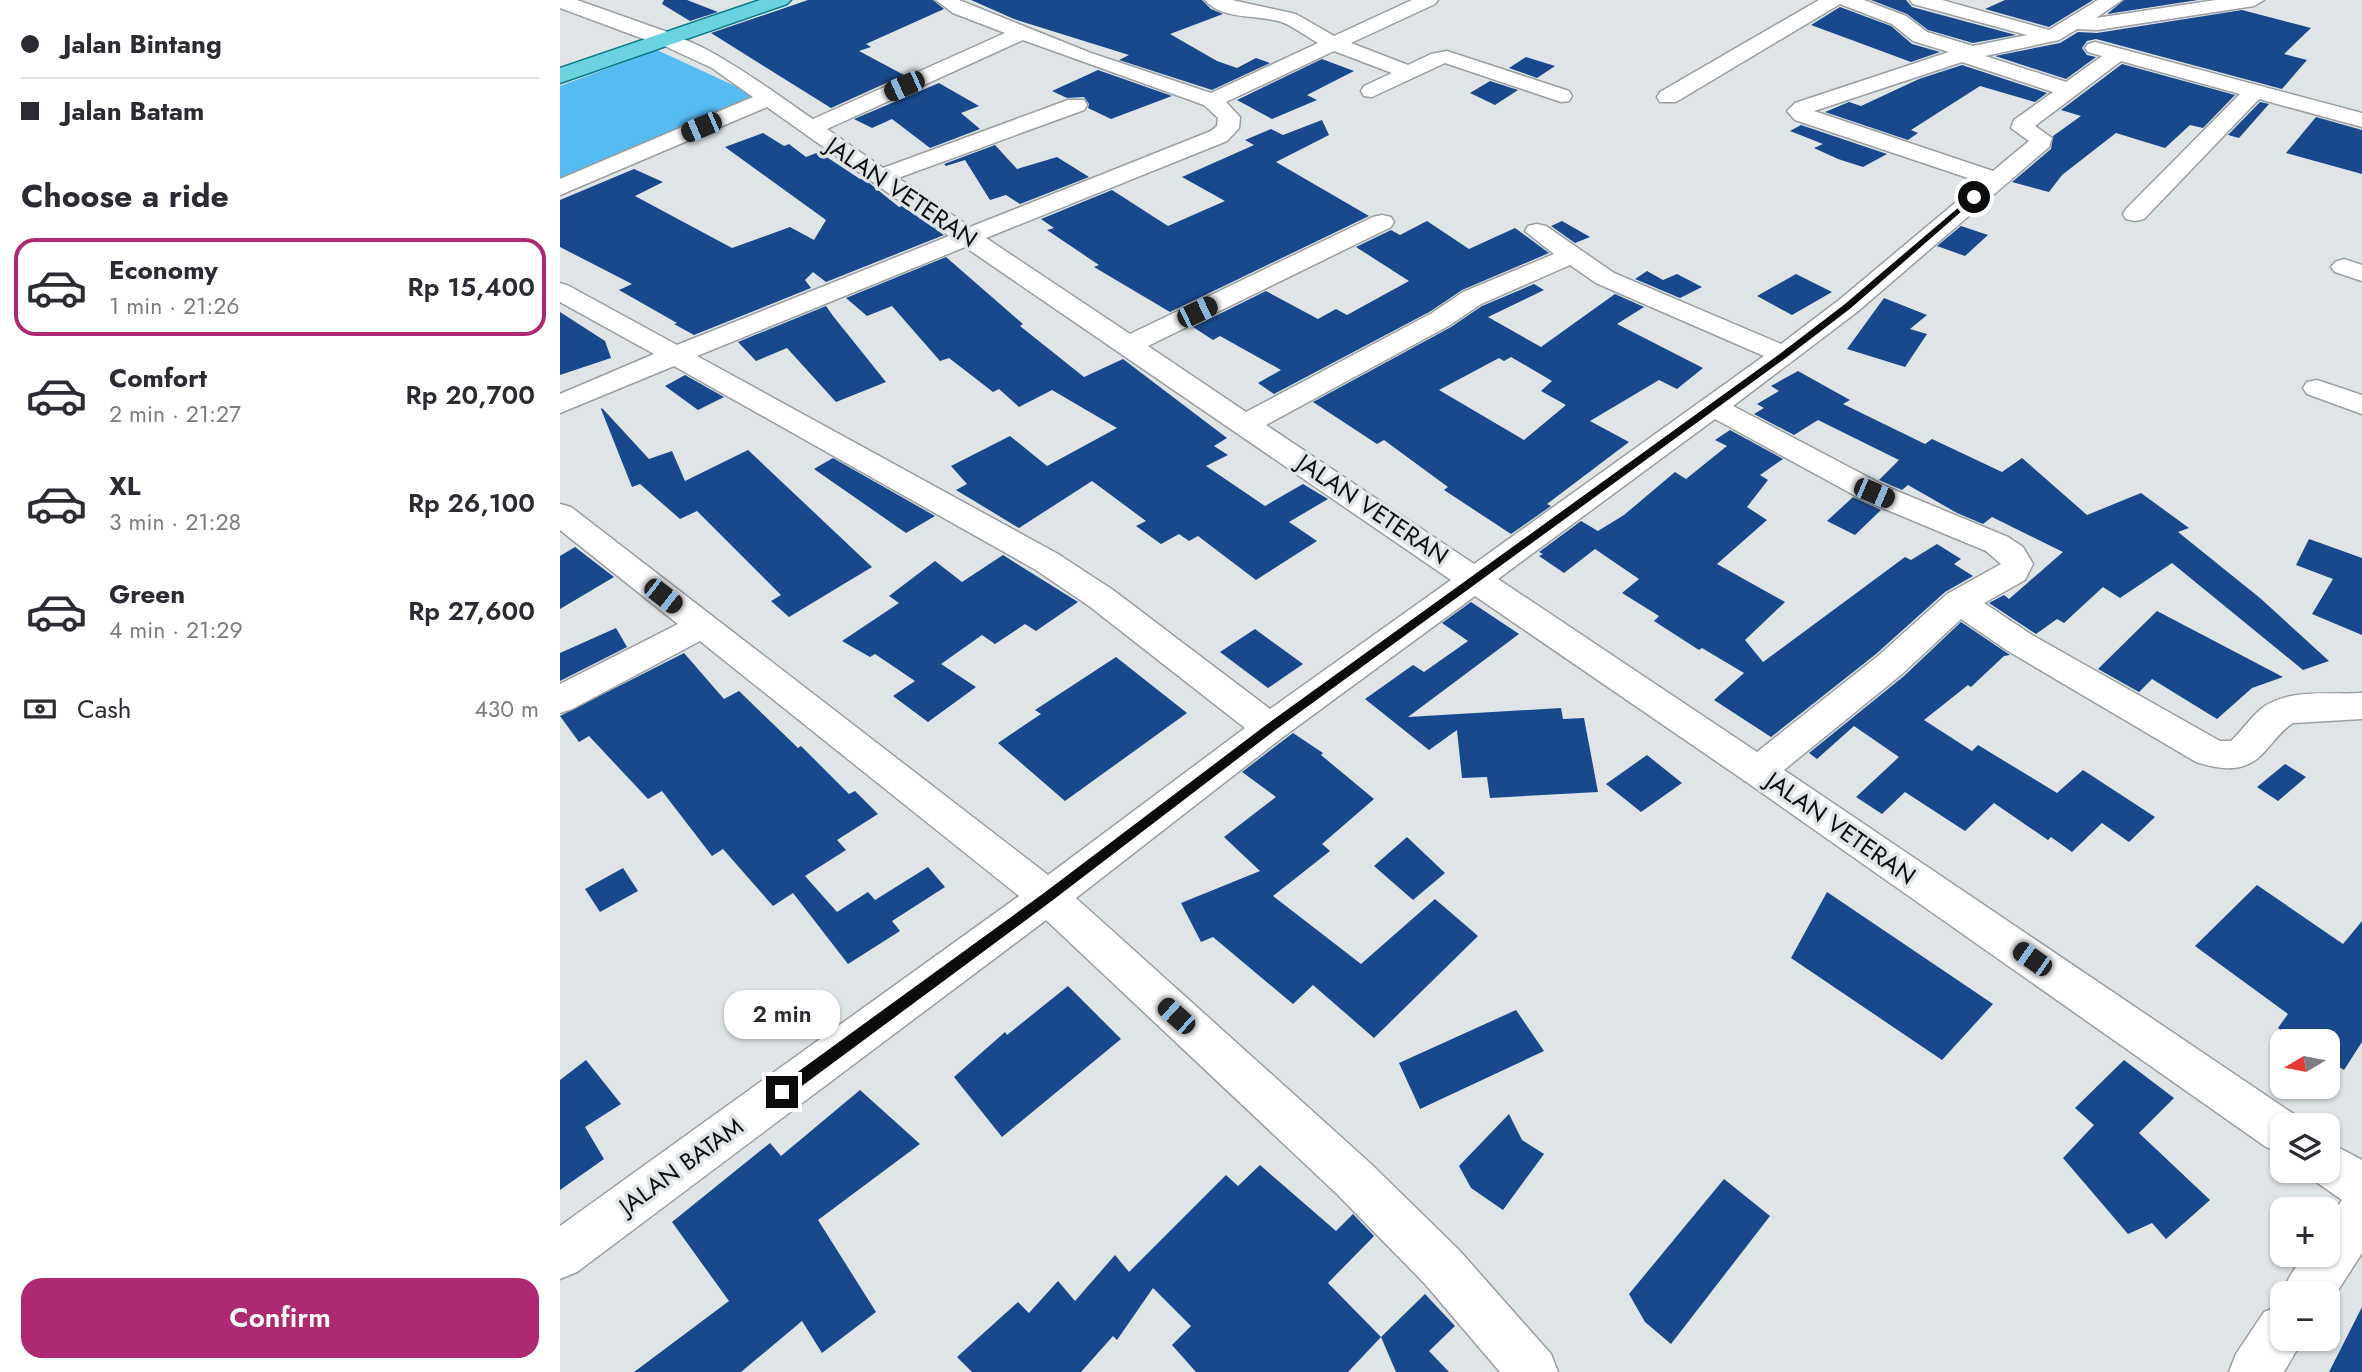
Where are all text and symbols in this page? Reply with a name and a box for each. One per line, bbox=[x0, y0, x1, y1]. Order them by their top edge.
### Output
text: Jalan Bintang bbox=[63, 25, 222, 63]
car bbox=[881, 68, 928, 104]
text: Jalan Batam bbox=[63, 92, 204, 130]
car bbox=[678, 109, 725, 145]
street label: JALAN VETERAN bbox=[817, 127, 985, 256]
text: Choose a ride bbox=[21, 173, 229, 219]
route start bbox=[1958, 181, 1990, 213]
text: Economy bbox=[109, 251, 218, 289]
icon: car bbox=[25, 256, 88, 319]
text: Rp 15,400 bbox=[408, 268, 535, 306]
text: 1 min · 21:26 bbox=[109, 289, 240, 323]
car bbox=[1174, 293, 1221, 331]
text: Comfort bbox=[109, 359, 207, 397]
icon: car bbox=[25, 364, 88, 427]
text: Rp 20,700 bbox=[406, 376, 535, 414]
text: 2 min · 21:27 bbox=[109, 397, 241, 431]
street label: JALAN VETERAN bbox=[1288, 444, 1456, 573]
text: XL bbox=[109, 467, 141, 505]
icon: car bbox=[25, 472, 88, 535]
car bbox=[1851, 475, 1898, 511]
text: Rp 26,100 bbox=[408, 484, 535, 522]
text: 3 min · 21:28 bbox=[109, 505, 241, 539]
text: Green bbox=[109, 575, 185, 613]
car bbox=[640, 575, 687, 617]
icon: car bbox=[25, 580, 88, 643]
text: Rp 27,600 bbox=[408, 592, 535, 630]
text: 4 min · 21:29 bbox=[109, 613, 243, 647]
icon: cash bbox=[21, 690, 59, 728]
text: Cash bbox=[77, 690, 131, 728]
text: 430 m bbox=[474, 692, 539, 726]
street label: JALAN VETERAN bbox=[1756, 761, 1923, 893]
car bbox=[2009, 938, 2056, 980]
callout: 2 min bbox=[724, 990, 840, 1040]
car bbox=[1154, 994, 1199, 1038]
text: 2 min bbox=[752, 997, 812, 1031]
north arrow bbox=[2270, 1029, 2340, 1099]
map controls bbox=[2270, 1029, 2340, 1351]
route end bbox=[766, 1076, 798, 1108]
street label: JALAN BATAM bbox=[609, 1109, 750, 1225]
button: layers bbox=[2270, 1113, 2340, 1183]
button: + bbox=[2270, 1197, 2340, 1267]
button: Confirm bbox=[21, 1278, 539, 1358]
button: − bbox=[2270, 1281, 2340, 1351]

